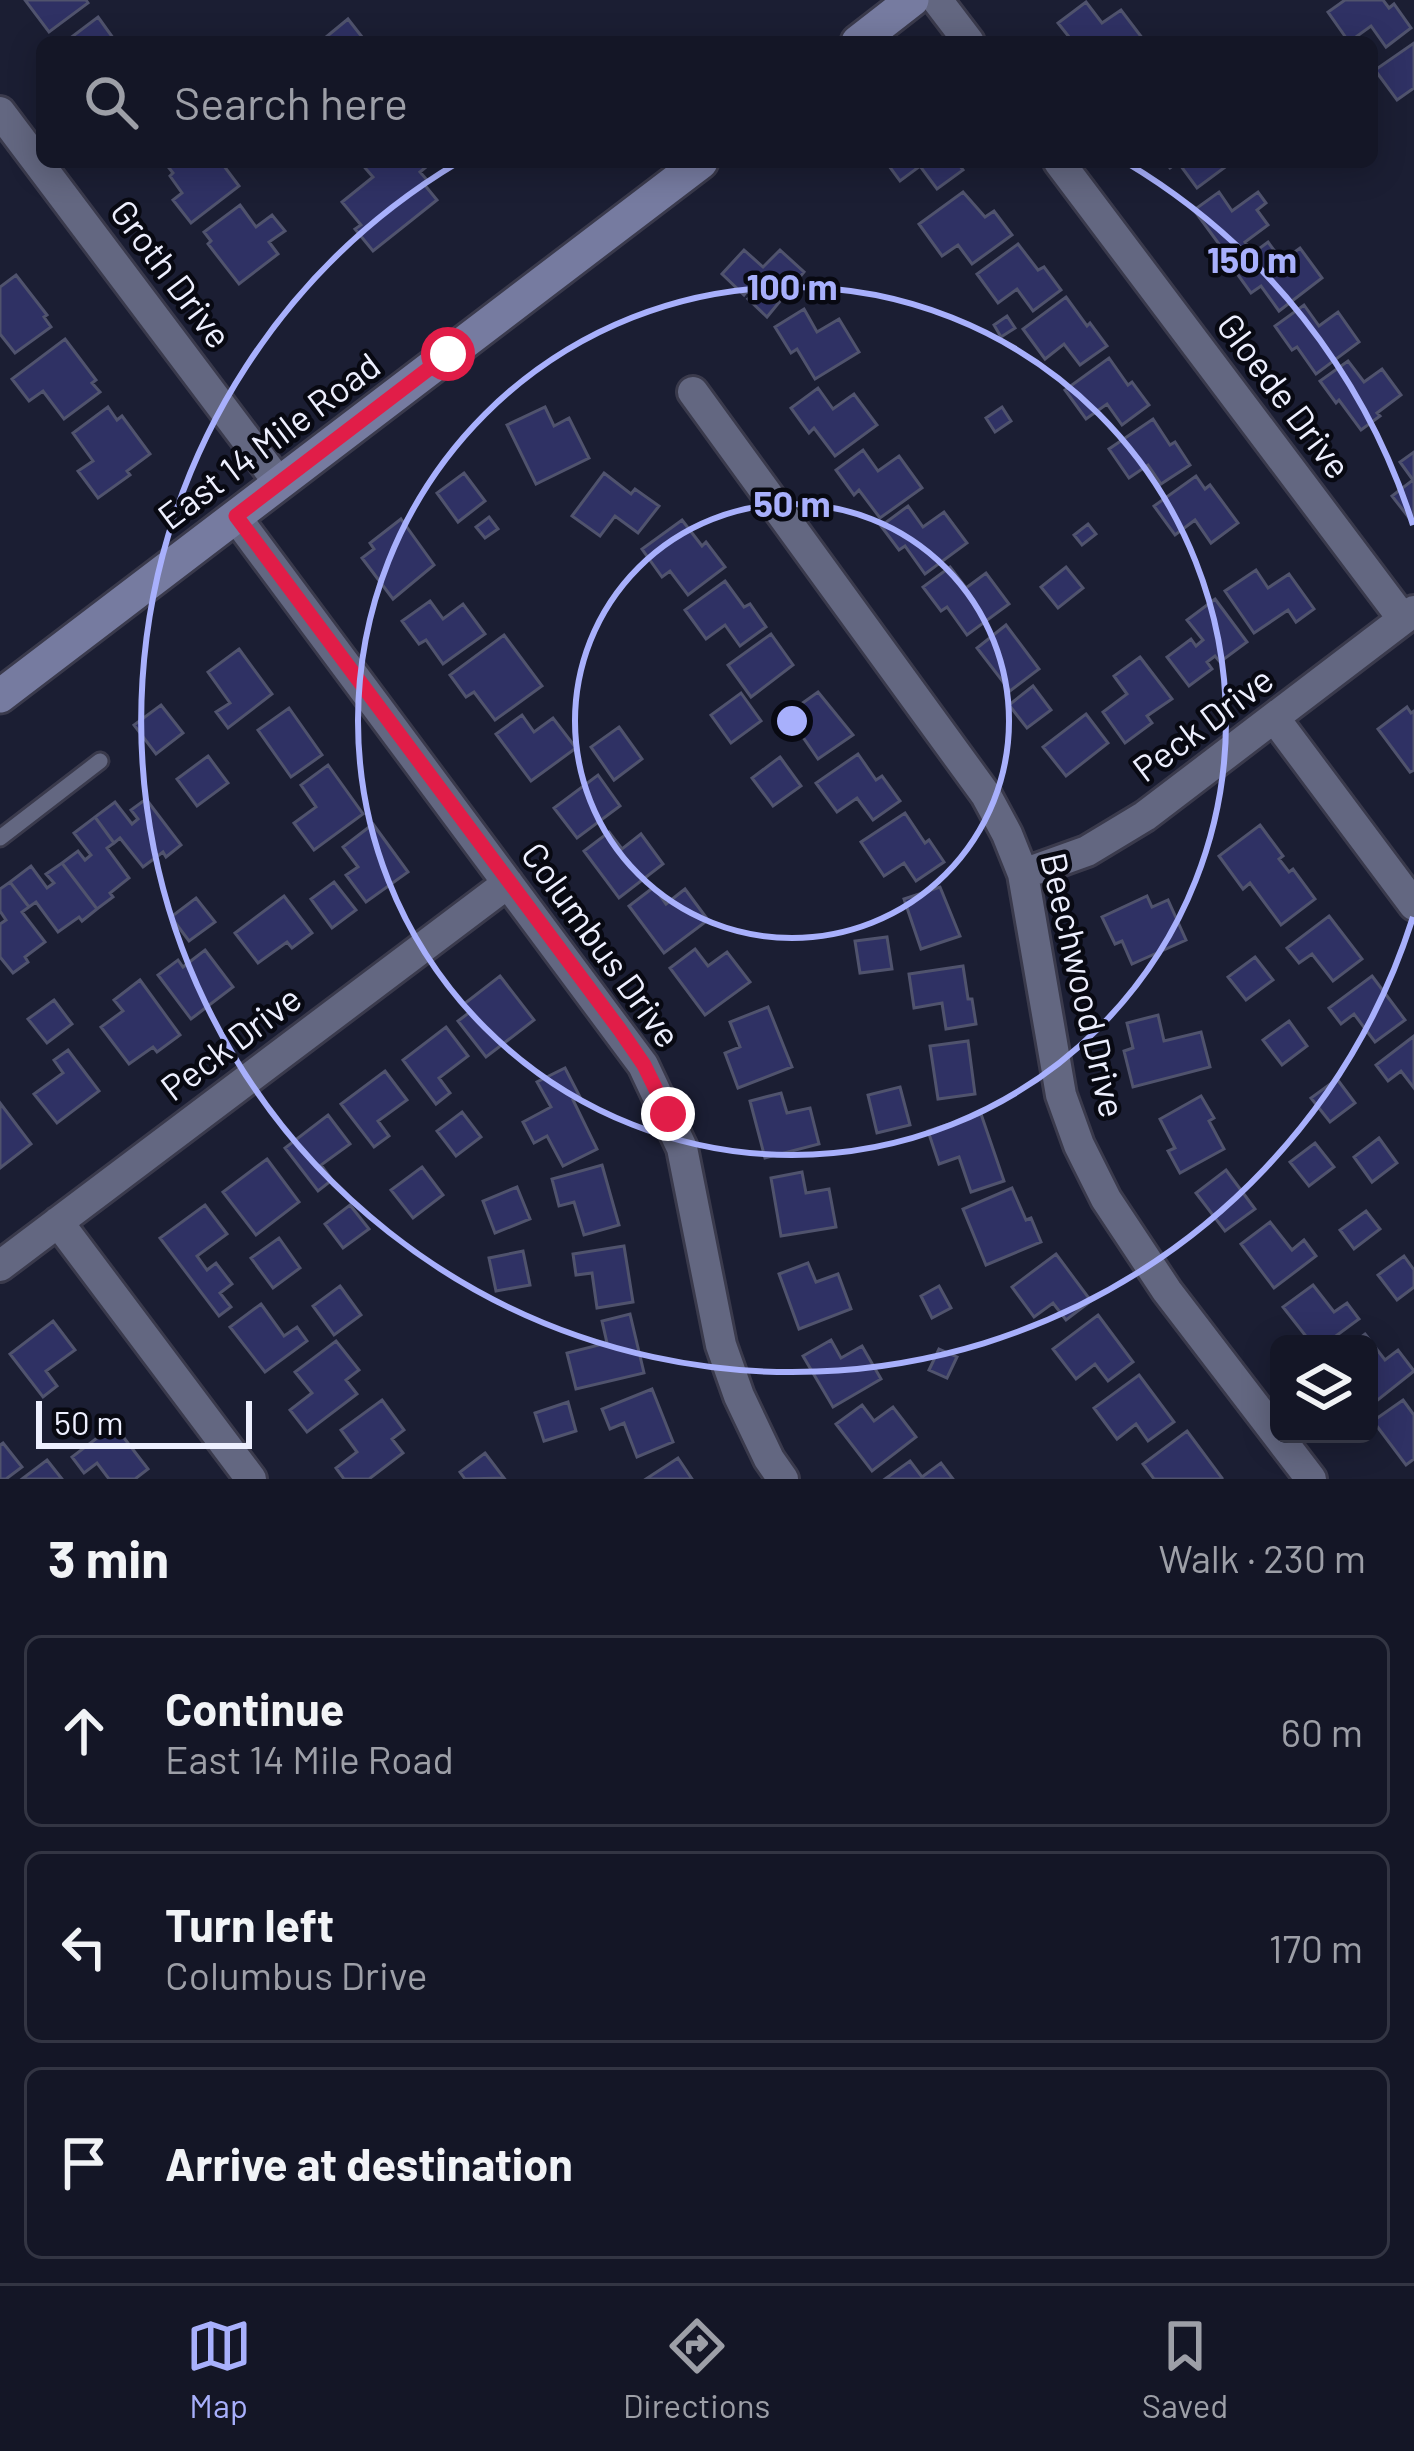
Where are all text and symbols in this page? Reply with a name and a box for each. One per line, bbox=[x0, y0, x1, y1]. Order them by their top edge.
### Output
search box bbox=[36, 36, 1378, 168]
icon: search bbox=[78, 69, 144, 135]
text: Search here bbox=[174, 75, 408, 129]
street label: Groth Drive bbox=[103, 191, 242, 356]
text: 150 m bbox=[1207, 237, 1297, 280]
text: 100 m bbox=[746, 264, 838, 307]
street label: Gloede Drive bbox=[1209, 304, 1361, 486]
route start bbox=[421, 327, 475, 381]
street label: East 14 Mile Road bbox=[149, 342, 387, 537]
text: 50 m bbox=[753, 481, 831, 524]
street label: Peck Drive bbox=[1124, 656, 1281, 789]
centre of rings bbox=[771, 700, 813, 742]
street label: Columbus Drive bbox=[514, 833, 691, 1055]
street label: Beechwood Drive bbox=[1033, 848, 1136, 1121]
street label: Peck Drive bbox=[152, 975, 309, 1108]
route end bbox=[641, 1087, 695, 1141]
map controls bbox=[1270, 1335, 1378, 1443]
button: layers bbox=[1270, 1335, 1378, 1443]
scale bar bbox=[36, 1395, 252, 1448]
text: 50 m bbox=[54, 1402, 124, 1442]
text: 3 min bbox=[48, 1527, 169, 1588]
text: Walk · 230 m bbox=[1159, 1534, 1366, 1581]
text: Continue bbox=[165, 1681, 344, 1735]
icon: ahead bbox=[51, 1698, 117, 1764]
text: 60 m bbox=[1281, 1708, 1363, 1755]
text: East 14 Mile Road bbox=[165, 1735, 454, 1782]
text: Turn left bbox=[165, 1897, 334, 1951]
icon: left bbox=[51, 1914, 117, 1980]
text: 170 m bbox=[1269, 1924, 1363, 1971]
text: Columbus Drive bbox=[165, 1951, 428, 1998]
icon: arrive bbox=[51, 2130, 117, 2196]
text: Arrive at destination bbox=[165, 2136, 573, 2190]
tab: Map bbox=[186, 2313, 252, 2425]
tab: Directions bbox=[623, 2313, 770, 2425]
tab: Saved bbox=[1142, 2313, 1228, 2425]

